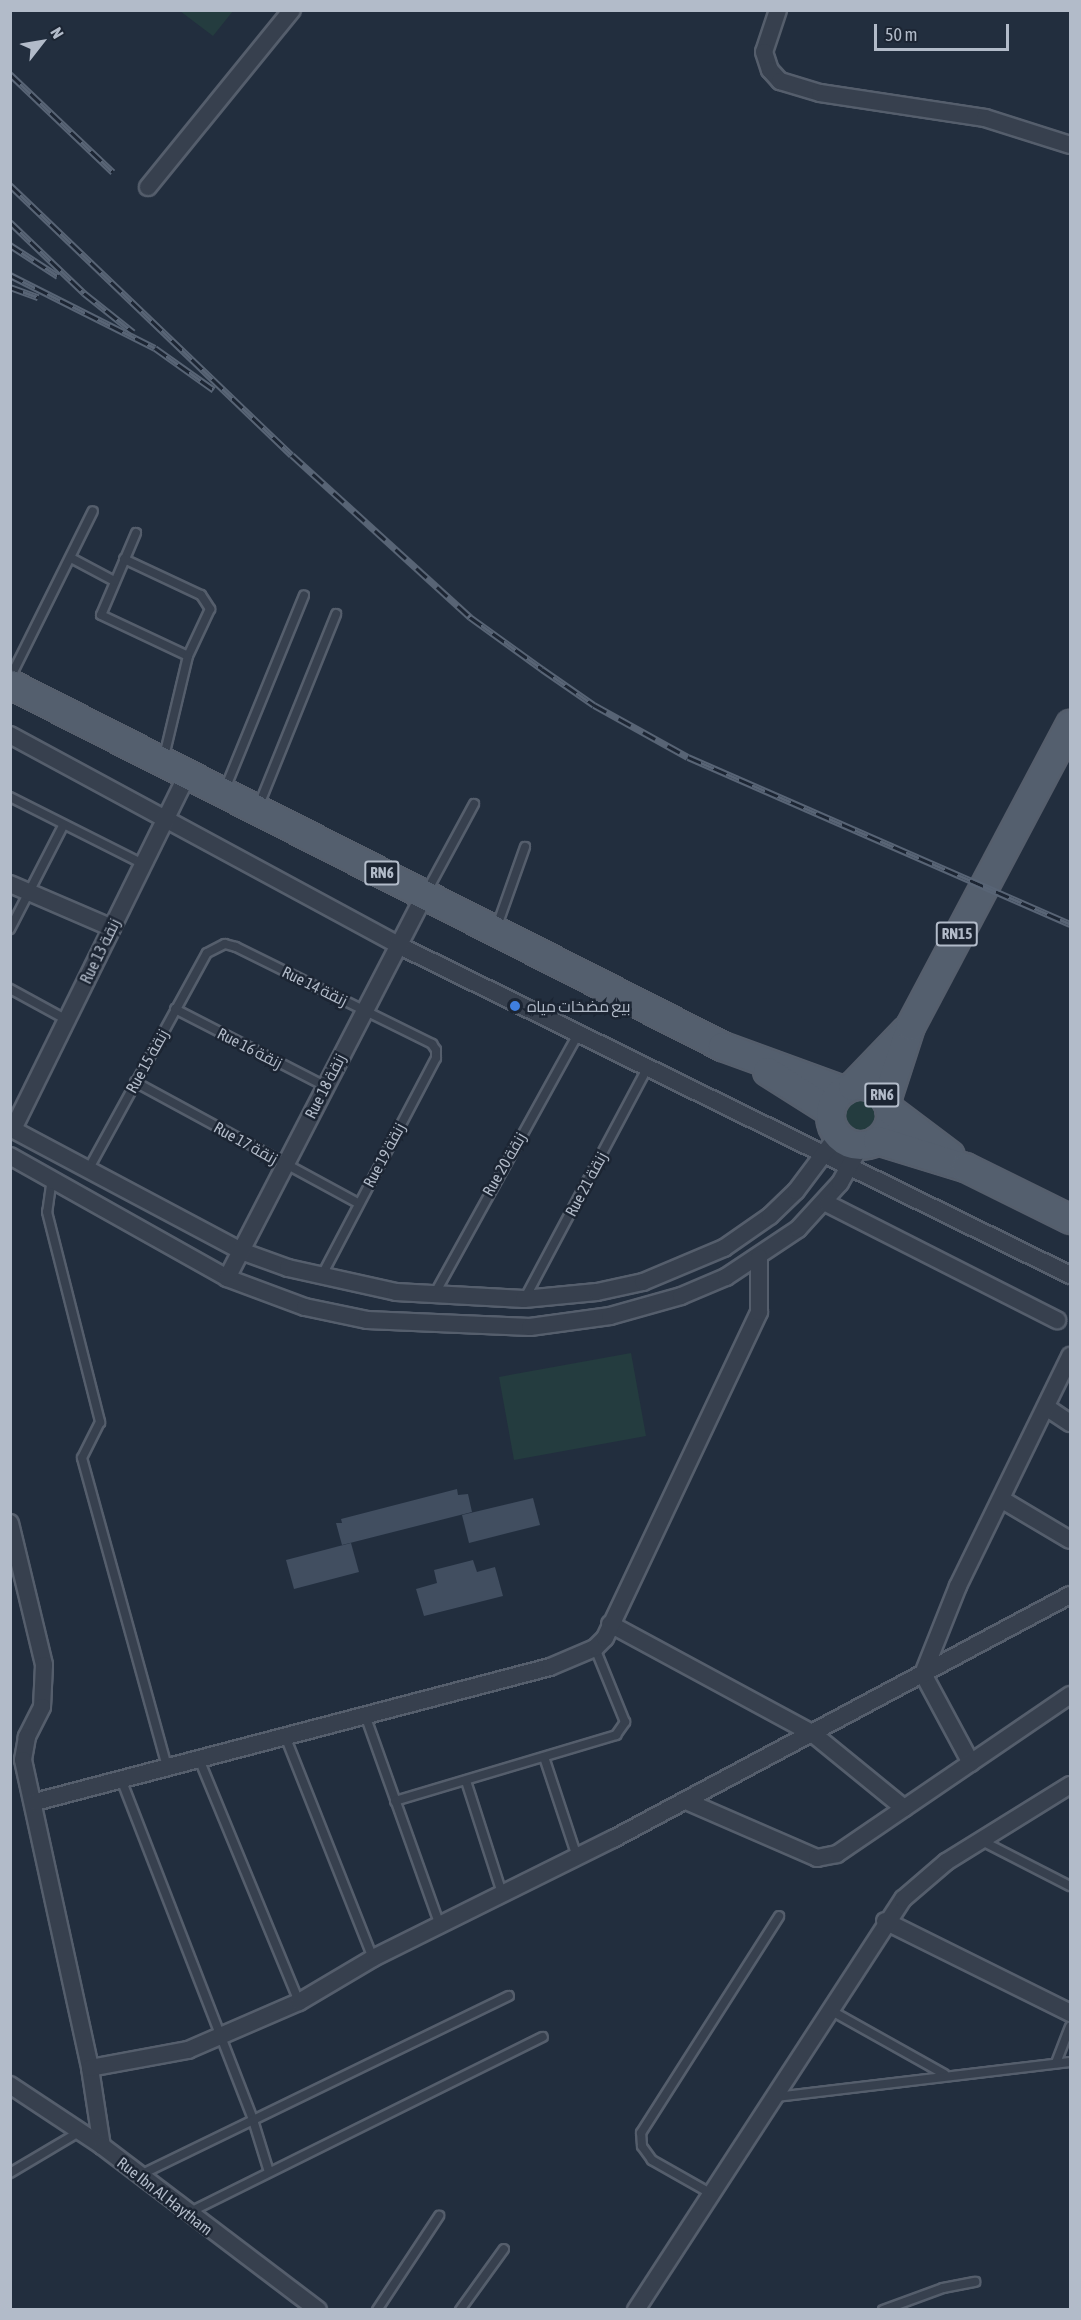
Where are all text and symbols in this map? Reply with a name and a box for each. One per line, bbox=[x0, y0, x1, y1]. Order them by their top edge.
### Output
north arrow bbox=[12, 12, 72, 72]
scale bar bbox=[877, 12, 1012, 50]
text: N bbox=[47, 24, 68, 41]
text: 50 m bbox=[885, 24, 917, 45]
road number: RN6 bbox=[364, 861, 400, 885]
street label: Rue 13 زنقة bbox=[76, 915, 124, 987]
road number: RN15 bbox=[934, 922, 980, 946]
street label: Rue 14 زنقة bbox=[279, 962, 351, 1010]
place label: بيع مضخات مياه bbox=[527, 996, 630, 1016]
marker: بيع مضخات مياه bbox=[508, 999, 522, 1013]
street label: Rue 16 زنقة bbox=[214, 1023, 286, 1073]
street label: Rue 15 زنقة bbox=[122, 1026, 172, 1096]
street label: Rue 18 زنقة bbox=[300, 1050, 350, 1122]
road number: RN6 bbox=[864, 1083, 900, 1107]
street label: Rue 17 زنقة bbox=[211, 1118, 281, 1168]
street label: Rue 19 زنقة bbox=[359, 1119, 409, 1191]
street label: Rue 20 زنقة bbox=[478, 1129, 530, 1199]
street label: Rue 21 زنقة bbox=[561, 1148, 611, 1220]
street label: Rue Ibn Al Haytham bbox=[113, 2153, 217, 2239]

